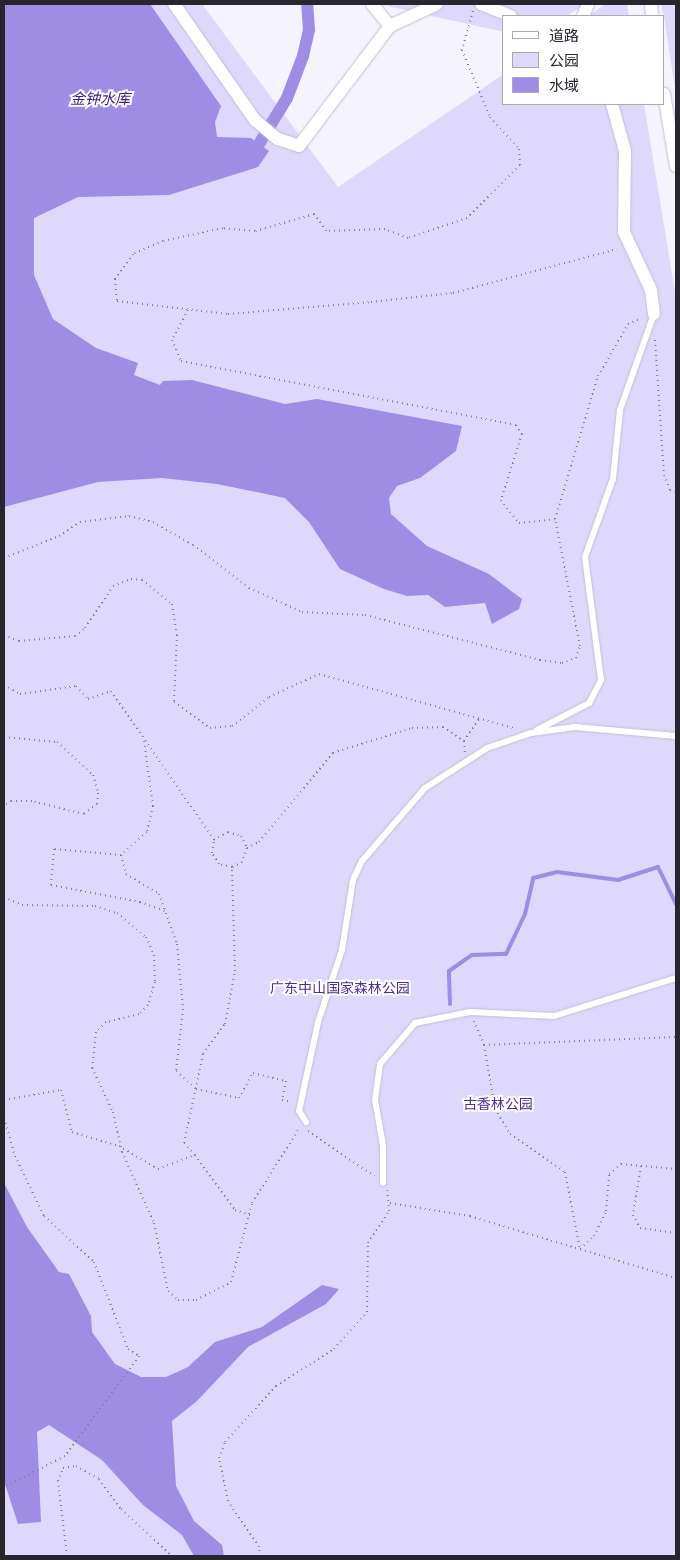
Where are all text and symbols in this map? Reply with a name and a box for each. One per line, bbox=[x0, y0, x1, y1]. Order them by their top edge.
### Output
legend bbox=[502, 15, 665, 105]
text: 道路 bbox=[549, 27, 579, 45]
text: 公园 bbox=[549, 52, 579, 70]
text: 水域 bbox=[549, 77, 579, 95]
water label: 金钟水库 bbox=[70, 91, 130, 109]
park label: 广东中山国家森林公园 bbox=[270, 981, 410, 997]
park label: 古香林公园 bbox=[463, 1097, 533, 1113]

